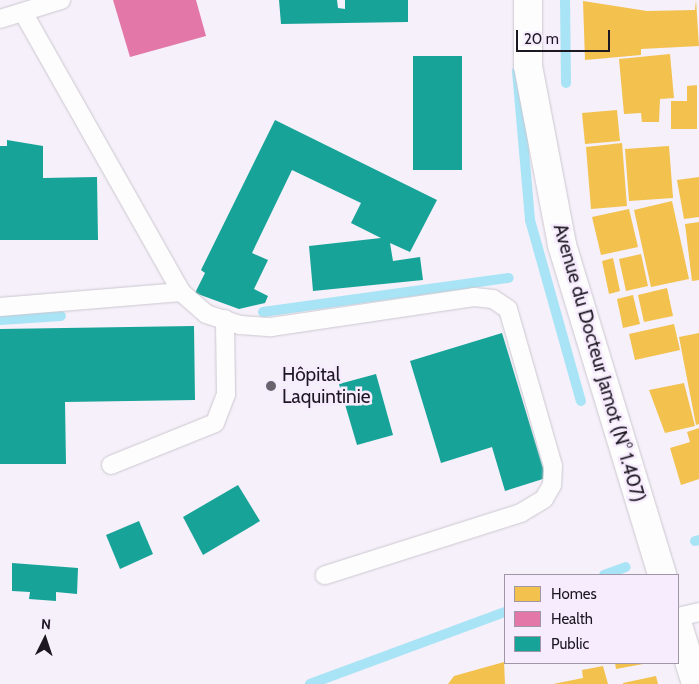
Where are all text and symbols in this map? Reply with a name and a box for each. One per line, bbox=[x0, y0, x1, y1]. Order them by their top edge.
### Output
scale bar bbox=[519, 20, 613, 52]
text: 20 m bbox=[524, 30, 559, 48]
street label: Avenue du Docteur Jamot (N° 1.407) bbox=[548, 221, 650, 505]
place label: Hôpital Laquintinie bbox=[282, 364, 370, 408]
marker: Hôpital Laquintinie bbox=[264, 379, 278, 393]
legend bbox=[504, 574, 679, 664]
text: Homes bbox=[551, 585, 597, 603]
text: Health bbox=[551, 610, 593, 628]
north arrow bbox=[20, 614, 70, 664]
text: N bbox=[40, 615, 52, 633]
text: Public bbox=[551, 635, 589, 653]

